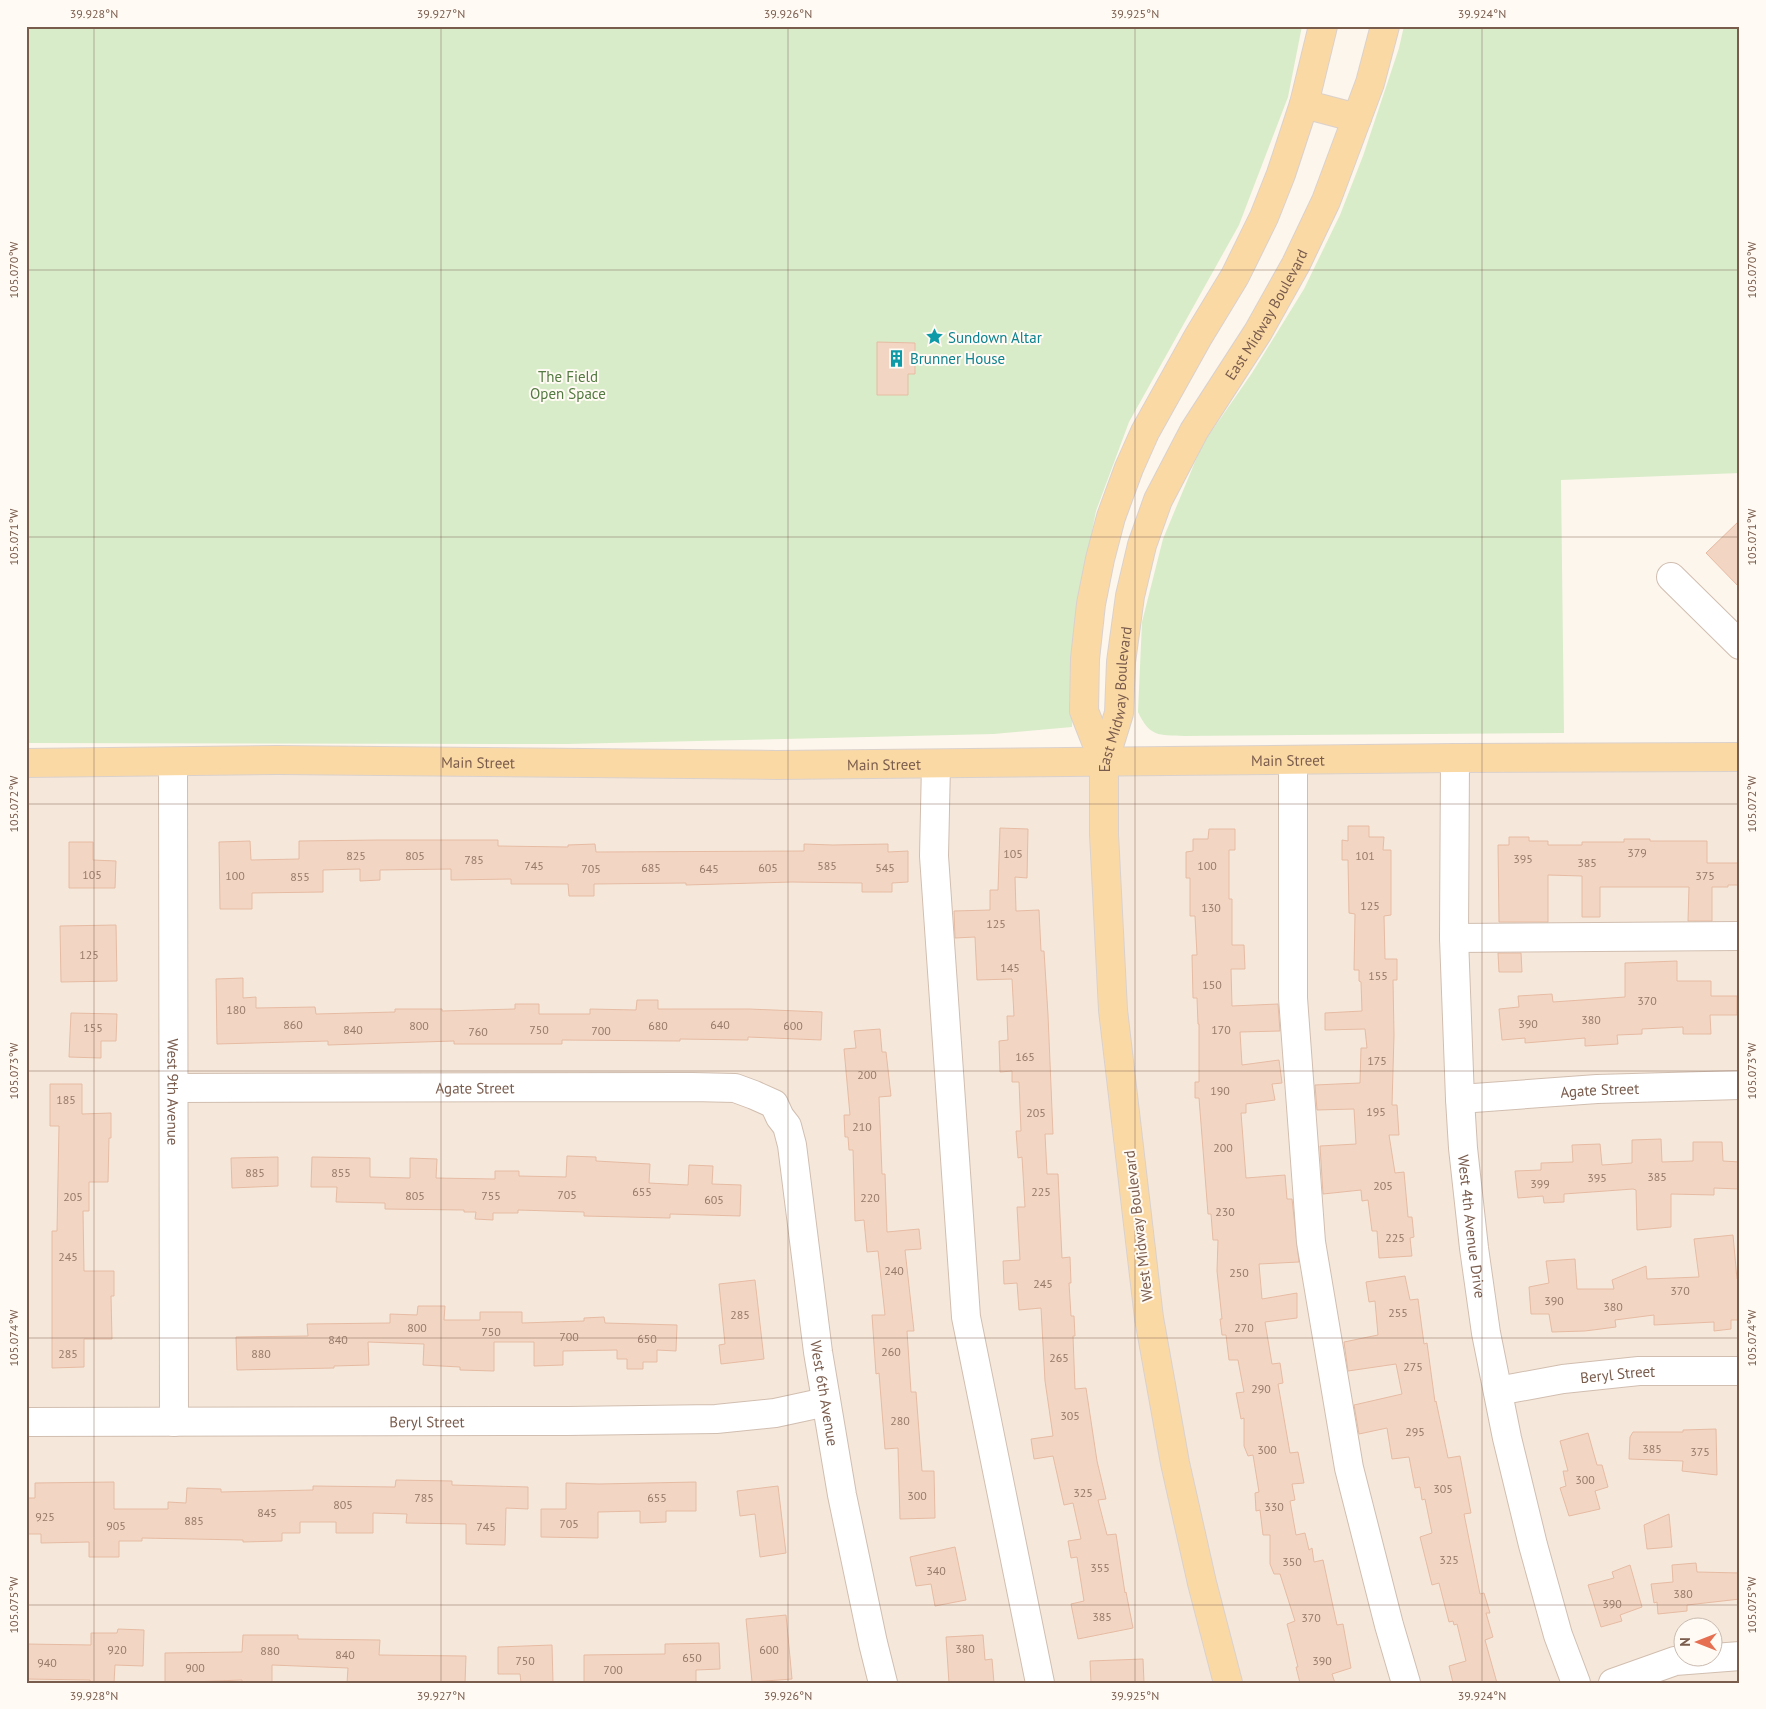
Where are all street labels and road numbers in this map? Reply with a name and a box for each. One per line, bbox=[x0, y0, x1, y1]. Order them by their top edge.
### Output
street label: East Midway Boulevard bbox=[1220, 246, 1311, 383]
street label: East Midway Boulevard bbox=[1094, 625, 1135, 772]
street label: Main Street bbox=[1251, 750, 1325, 770]
street label: Main Street bbox=[441, 752, 515, 772]
street label: Main Street bbox=[847, 754, 921, 774]
street label: West 9th Avenue bbox=[164, 1039, 183, 1145]
street label: Agate Street bbox=[435, 1078, 515, 1097]
street label: Agate Street bbox=[1560, 1078, 1639, 1101]
street label: West Midway Boulevard bbox=[1119, 1149, 1157, 1303]
street label: West 4th Avenue Drive bbox=[1454, 1153, 1490, 1299]
street label: West 6th Avenue bbox=[807, 1339, 843, 1447]
street label: Beryl Street bbox=[1579, 1361, 1655, 1387]
street label: Beryl Street bbox=[389, 1412, 465, 1431]

